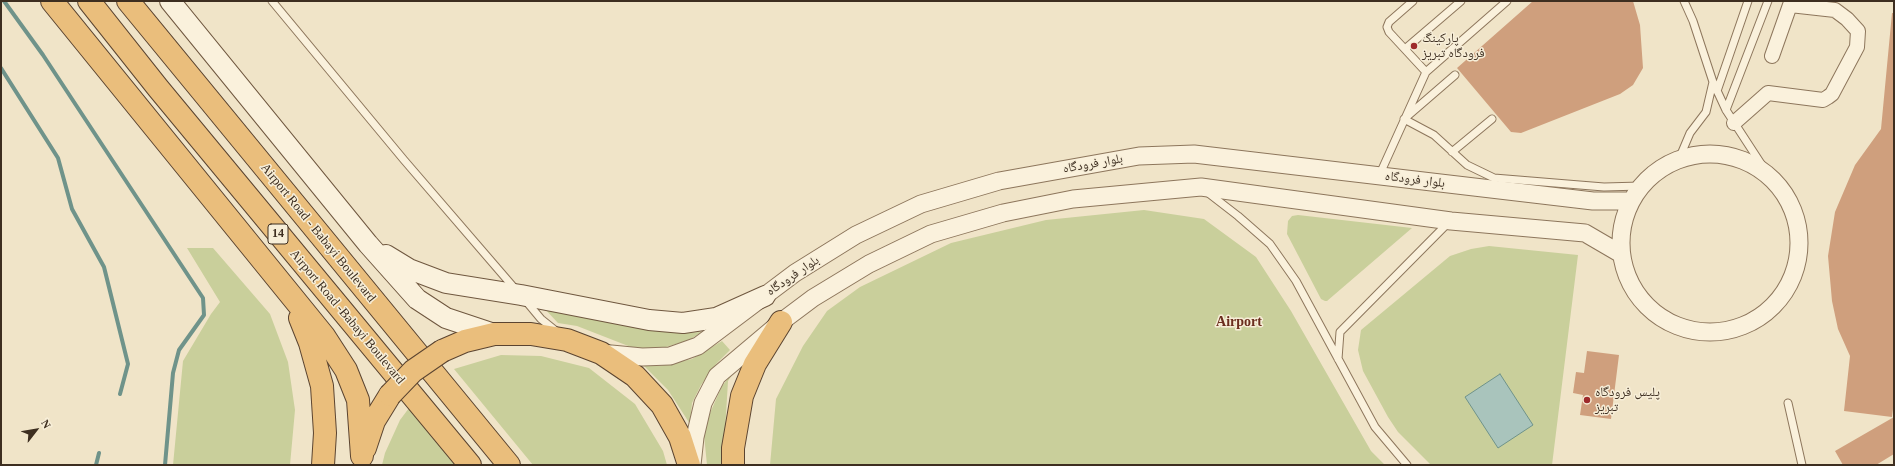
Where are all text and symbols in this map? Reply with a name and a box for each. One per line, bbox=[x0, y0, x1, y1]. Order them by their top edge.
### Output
place label: پارکینگ فرودگاه تبریز bbox=[1422, 31, 1485, 62]
marker: پارکینگ فرودگاه تبریز bbox=[1409, 41, 1419, 51]
street label: بلوار فرودگاه bbox=[1062, 151, 1124, 177]
street label: Airport Road - Babayi Boulevard bbox=[257, 160, 379, 306]
street label: بلوار فرودگاه bbox=[1384, 169, 1446, 191]
road number: 14 bbox=[268, 224, 288, 244]
street label: Airport Road -Babayi Boulevard bbox=[286, 247, 408, 387]
street label: بلوار فرودگاه bbox=[764, 253, 822, 299]
district label: Airport bbox=[1216, 314, 1262, 330]
place label: پلیس فرودگاه تبریز bbox=[1595, 385, 1660, 416]
marker: پلیس فرودگاه تبریز bbox=[1582, 395, 1592, 405]
north arrow bbox=[16, 410, 56, 450]
text: N bbox=[39, 417, 53, 430]

